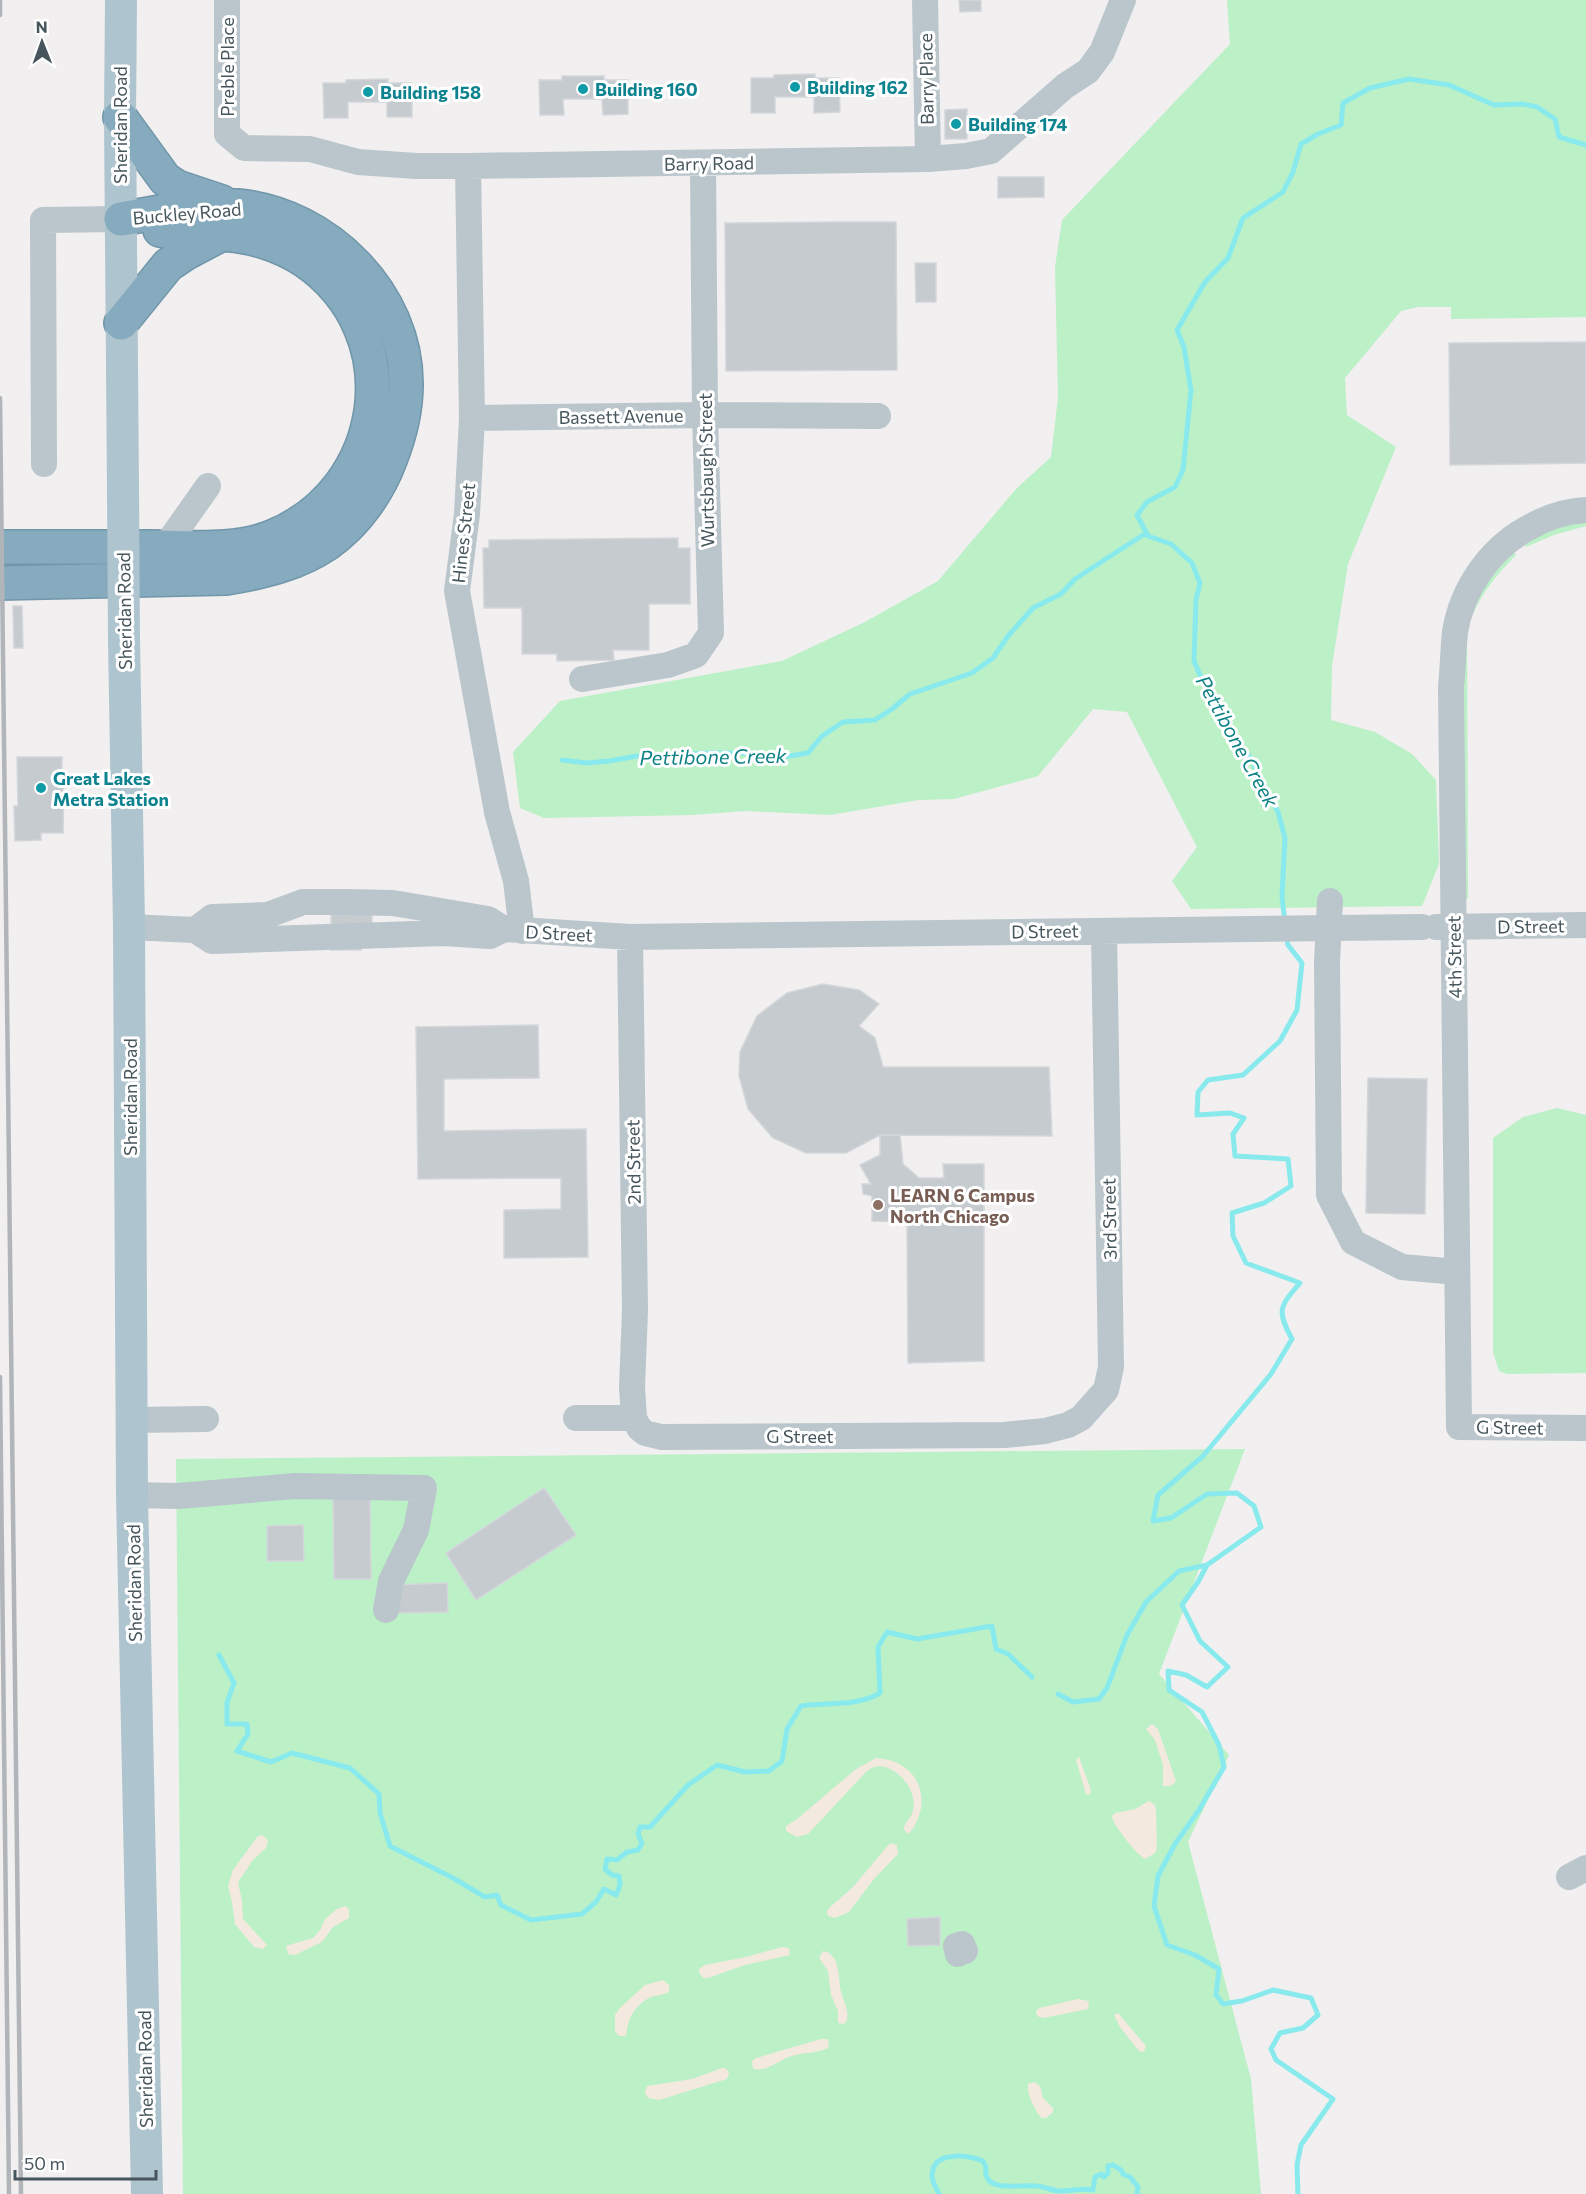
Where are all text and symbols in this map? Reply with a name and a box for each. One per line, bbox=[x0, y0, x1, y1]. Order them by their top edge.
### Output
north arrow bbox=[12, 12, 72, 72]
text: N bbox=[36, 17, 48, 36]
street label: Preble Place bbox=[216, 17, 238, 117]
street label: Barry Place bbox=[914, 33, 938, 125]
street label: Sheridan Road bbox=[109, 66, 131, 184]
place label: Building 162 bbox=[807, 76, 908, 98]
place label: Building 160 bbox=[595, 78, 698, 100]
marker: Building 162 bbox=[788, 80, 802, 94]
place label: Building 158 bbox=[380, 81, 481, 103]
marker: Building 160 bbox=[576, 82, 590, 96]
marker: Building 158 bbox=[361, 85, 375, 99]
place label: Building 174 bbox=[968, 113, 1067, 135]
marker: Building 174 bbox=[949, 117, 963, 131]
street label: Barry Road bbox=[664, 151, 754, 175]
street label: Buckley Road bbox=[132, 197, 242, 229]
street label: Wurtsbaugh Street bbox=[694, 392, 718, 548]
street label: Bassett Avenue bbox=[558, 404, 684, 428]
street label: Hines Street bbox=[447, 482, 479, 584]
street label: Sheridan Road bbox=[112, 552, 136, 670]
water label: Pettibone Creek bbox=[1192, 671, 1285, 812]
water label: Pettibone Creek bbox=[639, 743, 788, 769]
place label: Great Lakes Metra Station bbox=[53, 767, 169, 810]
marker: Great Lakes Metra Station bbox=[34, 781, 48, 795]
street label: D Street bbox=[1497, 914, 1565, 938]
street label: 4th Street bbox=[1442, 915, 1466, 999]
street label: D Street bbox=[1011, 919, 1079, 943]
street label: D Street bbox=[525, 920, 593, 946]
street label: Sheridan Road bbox=[119, 1038, 141, 1156]
street label: 2nd Street bbox=[621, 1119, 645, 1205]
street label: 3rd Street bbox=[1097, 1178, 1121, 1260]
place label: LEARN 6 Campus North Chicago bbox=[890, 1184, 1035, 1227]
marker: LEARN 6 Campus North Chicago bbox=[871, 1198, 885, 1212]
street label: G Street bbox=[1476, 1415, 1544, 1439]
street label: G Street bbox=[766, 1425, 834, 1447]
street label: Sheridan Road bbox=[122, 1524, 146, 1642]
street label: Sheridan Road bbox=[133, 2010, 157, 2128]
scale bar bbox=[15, 2143, 156, 2181]
text: 50 m bbox=[24, 2152, 65, 2174]

